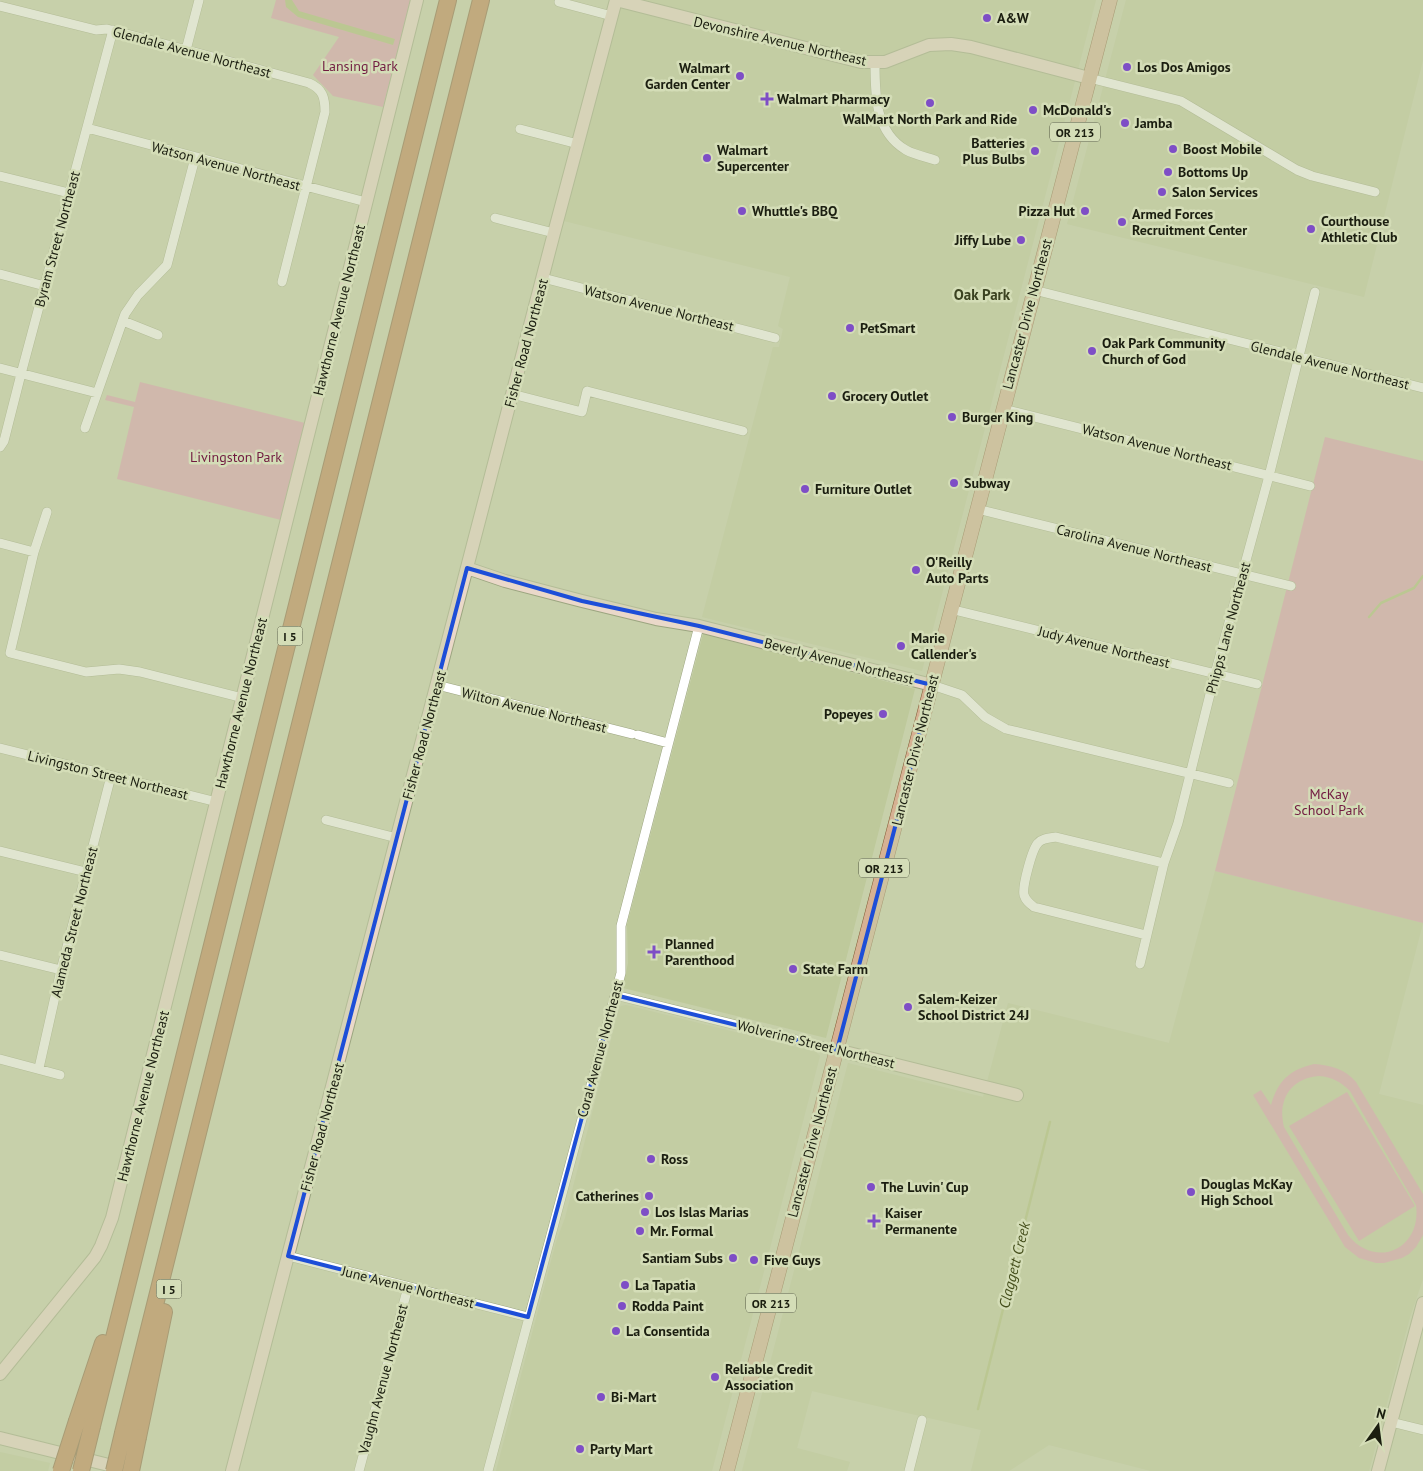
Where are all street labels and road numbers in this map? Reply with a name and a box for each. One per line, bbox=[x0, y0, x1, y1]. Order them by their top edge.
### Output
street label: Devonshire Avenue Northeast bbox=[692, 12, 868, 70]
street label: Glendale Avenue Northeast bbox=[111, 22, 273, 82]
road number: OR 213 bbox=[1050, 122, 1100, 142]
street label: Watson Avenue Northeast bbox=[149, 137, 303, 195]
street label: Byram Street Northeast bbox=[30, 169, 84, 309]
street label: Hawthorne Avenue Northeast bbox=[309, 222, 369, 398]
street label: Lancaster Drive Northeast bbox=[998, 236, 1056, 391]
street label: Fisher Road Northeast bbox=[500, 276, 552, 409]
street label: Watson Avenue Northeast bbox=[582, 281, 736, 335]
street label: Glendale Avenue Northeast bbox=[1249, 337, 1412, 394]
street label: Watson Avenue Northeast bbox=[1080, 420, 1234, 474]
street label: Carolina Avenue Northeast bbox=[1055, 520, 1214, 576]
street label: Phipps Lane Northeast bbox=[1202, 560, 1254, 696]
street label: Hawthorne Avenue Northeast bbox=[211, 615, 271, 791]
street label: Judy Avenue Northeast bbox=[1035, 622, 1172, 672]
road number: I 5 bbox=[278, 626, 302, 646]
street label: Beverly Avenue Northeast bbox=[762, 634, 916, 688]
street label: Fisher Road Northeast bbox=[398, 668, 450, 801]
street label: Lancaster Drive Northeast bbox=[887, 672, 943, 827]
street label: Wilton Avenue Northeast bbox=[459, 683, 609, 737]
street label: Livingston Street Northeast bbox=[26, 746, 190, 804]
street label: Alameda Street Northeast bbox=[47, 845, 101, 999]
road number: OR 213 bbox=[859, 858, 909, 878]
street label: Coral Avenue Northeast bbox=[573, 978, 627, 1119]
street label: Hawthorne Avenue Northeast bbox=[113, 1008, 173, 1184]
street label: Wolverine Street Northeast bbox=[735, 1016, 897, 1072]
street label: Fisher Road Northeast bbox=[296, 1060, 348, 1193]
street label: Lancaster Drive Northeast bbox=[783, 1064, 841, 1219]
street label: June Avenue Northeast bbox=[339, 1262, 477, 1312]
road number: I 5 bbox=[156, 1280, 182, 1298]
road number: OR 213 bbox=[746, 1294, 796, 1312]
street label: Vaughn Avenue Northeast bbox=[354, 1302, 412, 1457]

